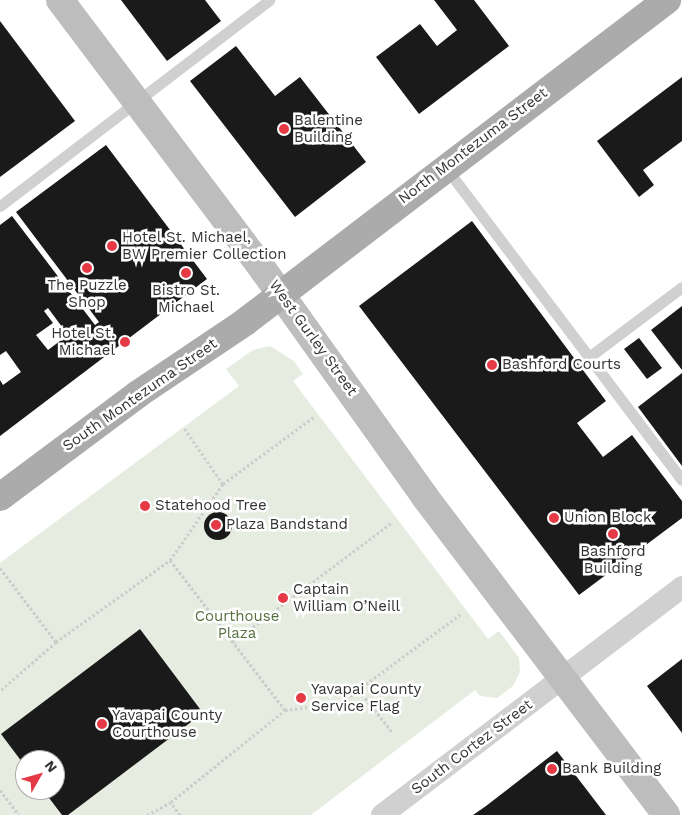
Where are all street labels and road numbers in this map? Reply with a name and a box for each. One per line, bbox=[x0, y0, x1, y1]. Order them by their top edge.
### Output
street label: North Montezuma Street bbox=[395, 84, 551, 208]
street label: West Gurley Street bbox=[265, 276, 361, 400]
street label: South Montezuma Street bbox=[59, 335, 221, 455]
street label: South Cortez Street bbox=[408, 696, 536, 798]

